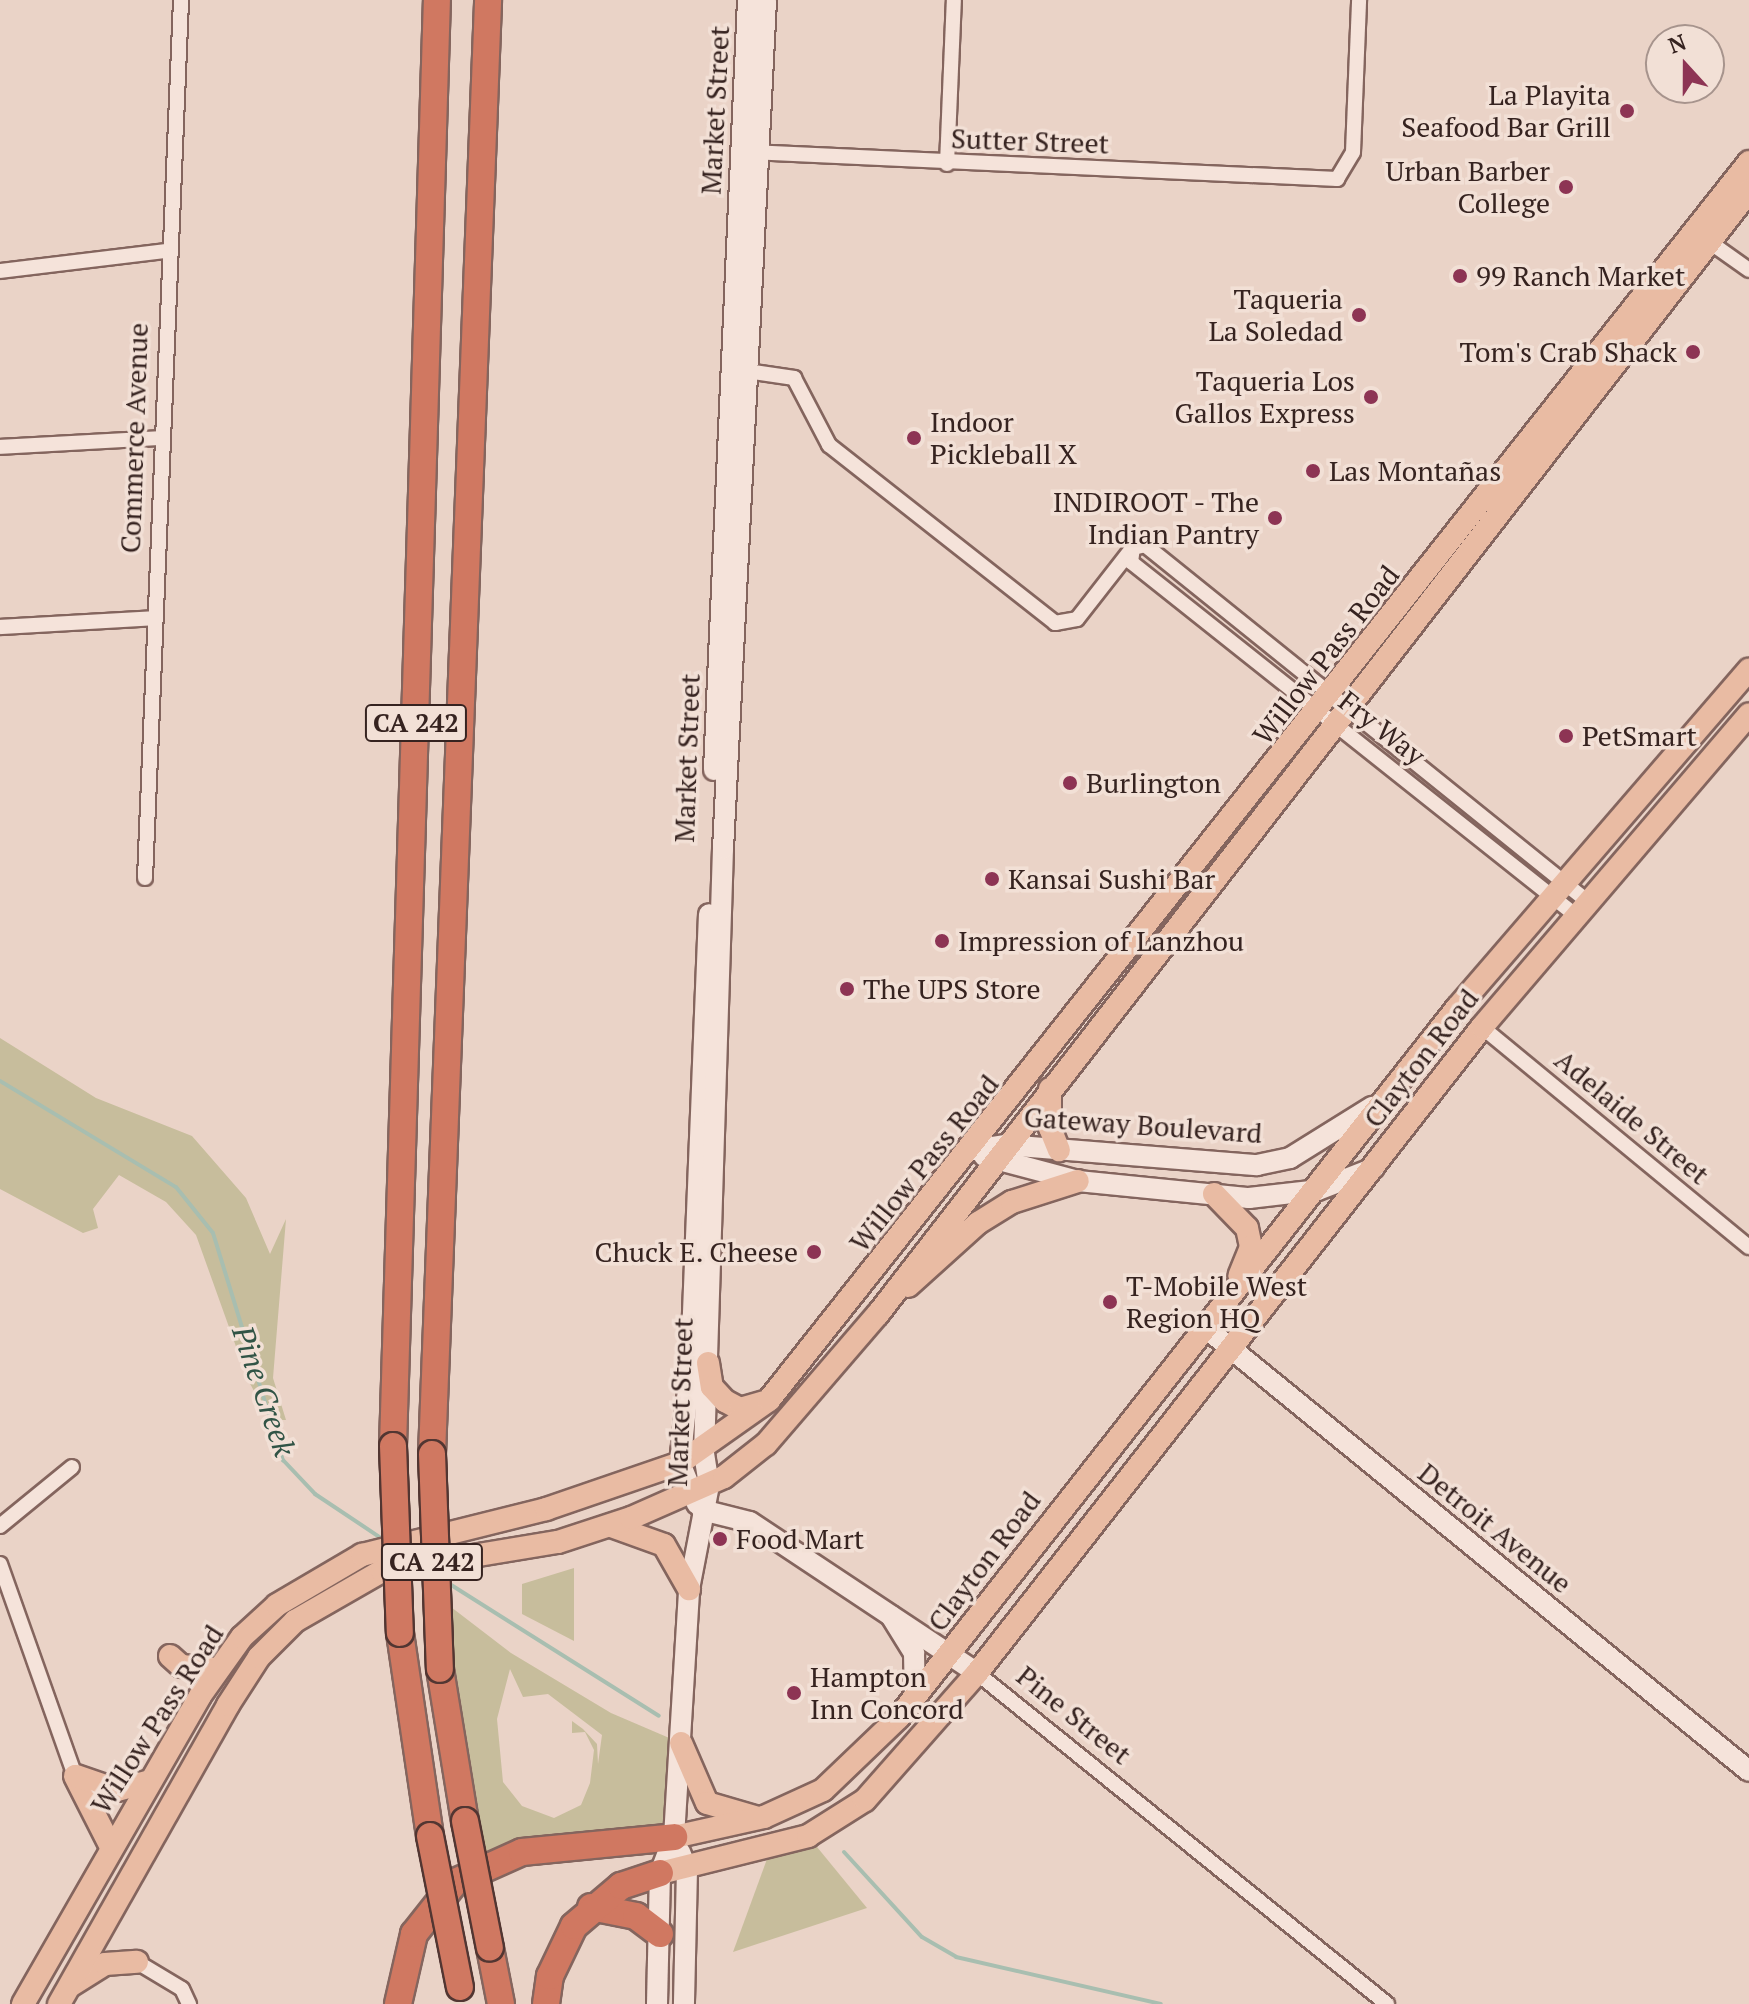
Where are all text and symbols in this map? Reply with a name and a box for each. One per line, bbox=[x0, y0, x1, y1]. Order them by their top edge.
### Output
north arrow bbox=[1645, 24, 1725, 104]
street label: Market Street bbox=[694, 25, 736, 195]
text: N bbox=[1664, 26, 1690, 60]
place label: La Playita Seafood Bar Grill bbox=[1401, 78, 1611, 144]
marker: La Playita Seafood Bar Grill bbox=[1618, 102, 1636, 120]
street label: Sutter Street bbox=[950, 121, 1110, 161]
place label: Urban Barber College bbox=[1385, 154, 1550, 220]
marker: Urban Barber College bbox=[1557, 178, 1575, 196]
place label: 99 Ranch Market bbox=[1476, 259, 1685, 293]
marker: 99 Ranch Market bbox=[1451, 267, 1469, 285]
place label: Taqueria La Soledad bbox=[1208, 282, 1343, 348]
marker: Taqueria La Soledad bbox=[1350, 306, 1368, 324]
street label: Commerce Avenue bbox=[113, 322, 155, 554]
place label: Tom's Crab Shack bbox=[1459, 335, 1677, 369]
marker: Tom's Crab Shack bbox=[1684, 343, 1702, 361]
place label: Taqueria Los Gallos Express bbox=[1175, 364, 1355, 430]
marker: Taqueria Los Gallos Express bbox=[1362, 388, 1380, 406]
place label: Indoor Pickleball X bbox=[930, 405, 1077, 471]
marker: Indoor Pickleball X bbox=[905, 429, 923, 447]
place label: Las Montañas bbox=[1329, 454, 1501, 488]
marker: Las Montañas bbox=[1304, 462, 1322, 480]
place label: INDIROOT - The Indian Pantry bbox=[1051, 485, 1259, 551]
marker: INDIROOT - The Indian Pantry bbox=[1266, 509, 1284, 527]
street label: Willow Pass Road bbox=[1246, 559, 1406, 751]
street label: Market Street bbox=[667, 673, 707, 843]
street label: Fry Way bbox=[1332, 684, 1432, 772]
road number: CA 242 bbox=[364, 701, 468, 745]
place label: PetSmart bbox=[1582, 719, 1697, 753]
marker: PetSmart bbox=[1557, 727, 1575, 745]
place label: Burlington bbox=[1086, 766, 1221, 800]
marker: Burlington bbox=[1061, 774, 1079, 792]
place label: Kansai Sushi Bar bbox=[1008, 862, 1215, 896]
marker: Kansai Sushi Bar bbox=[983, 870, 1001, 888]
place label: Impression of Lanzhou bbox=[958, 924, 1244, 958]
marker: Impression of Lanzhou bbox=[933, 932, 951, 950]
place label: The UPS Store bbox=[863, 972, 1041, 1006]
marker: The UPS Store bbox=[838, 980, 856, 998]
street label: Clayton Road bbox=[1356, 982, 1486, 1134]
street label: Adelaide Street bbox=[1548, 1043, 1716, 1191]
street label: Willow Pass Road bbox=[842, 1068, 1006, 1258]
street label: Gateway Boulevard bbox=[1023, 1100, 1263, 1150]
place label: Chuck E. Cheese bbox=[593, 1235, 798, 1269]
marker: Chuck E. Cheese bbox=[805, 1243, 823, 1261]
place label: T-Mobile West Region HQ bbox=[1126, 1269, 1307, 1335]
marker: T-Mobile West Region HQ bbox=[1101, 1293, 1119, 1311]
street label: Market Street bbox=[660, 1317, 700, 1487]
water label: Pine Creek bbox=[225, 1321, 303, 1461]
street label: Detroit Avenue bbox=[1411, 1456, 1579, 1600]
street label: Clayton Road bbox=[920, 1484, 1048, 1638]
place label: Food Mart bbox=[736, 1522, 864, 1556]
marker: Food Mart bbox=[711, 1530, 729, 1548]
road number: CA 242 bbox=[380, 1540, 484, 1584]
street label: Willow Pass Road bbox=[84, 1618, 230, 1820]
street label: Pine Street bbox=[1010, 1659, 1138, 1771]
place label: Hampton Inn Concord bbox=[810, 1660, 964, 1726]
marker: Hampton Inn Concord bbox=[785, 1684, 803, 1702]

